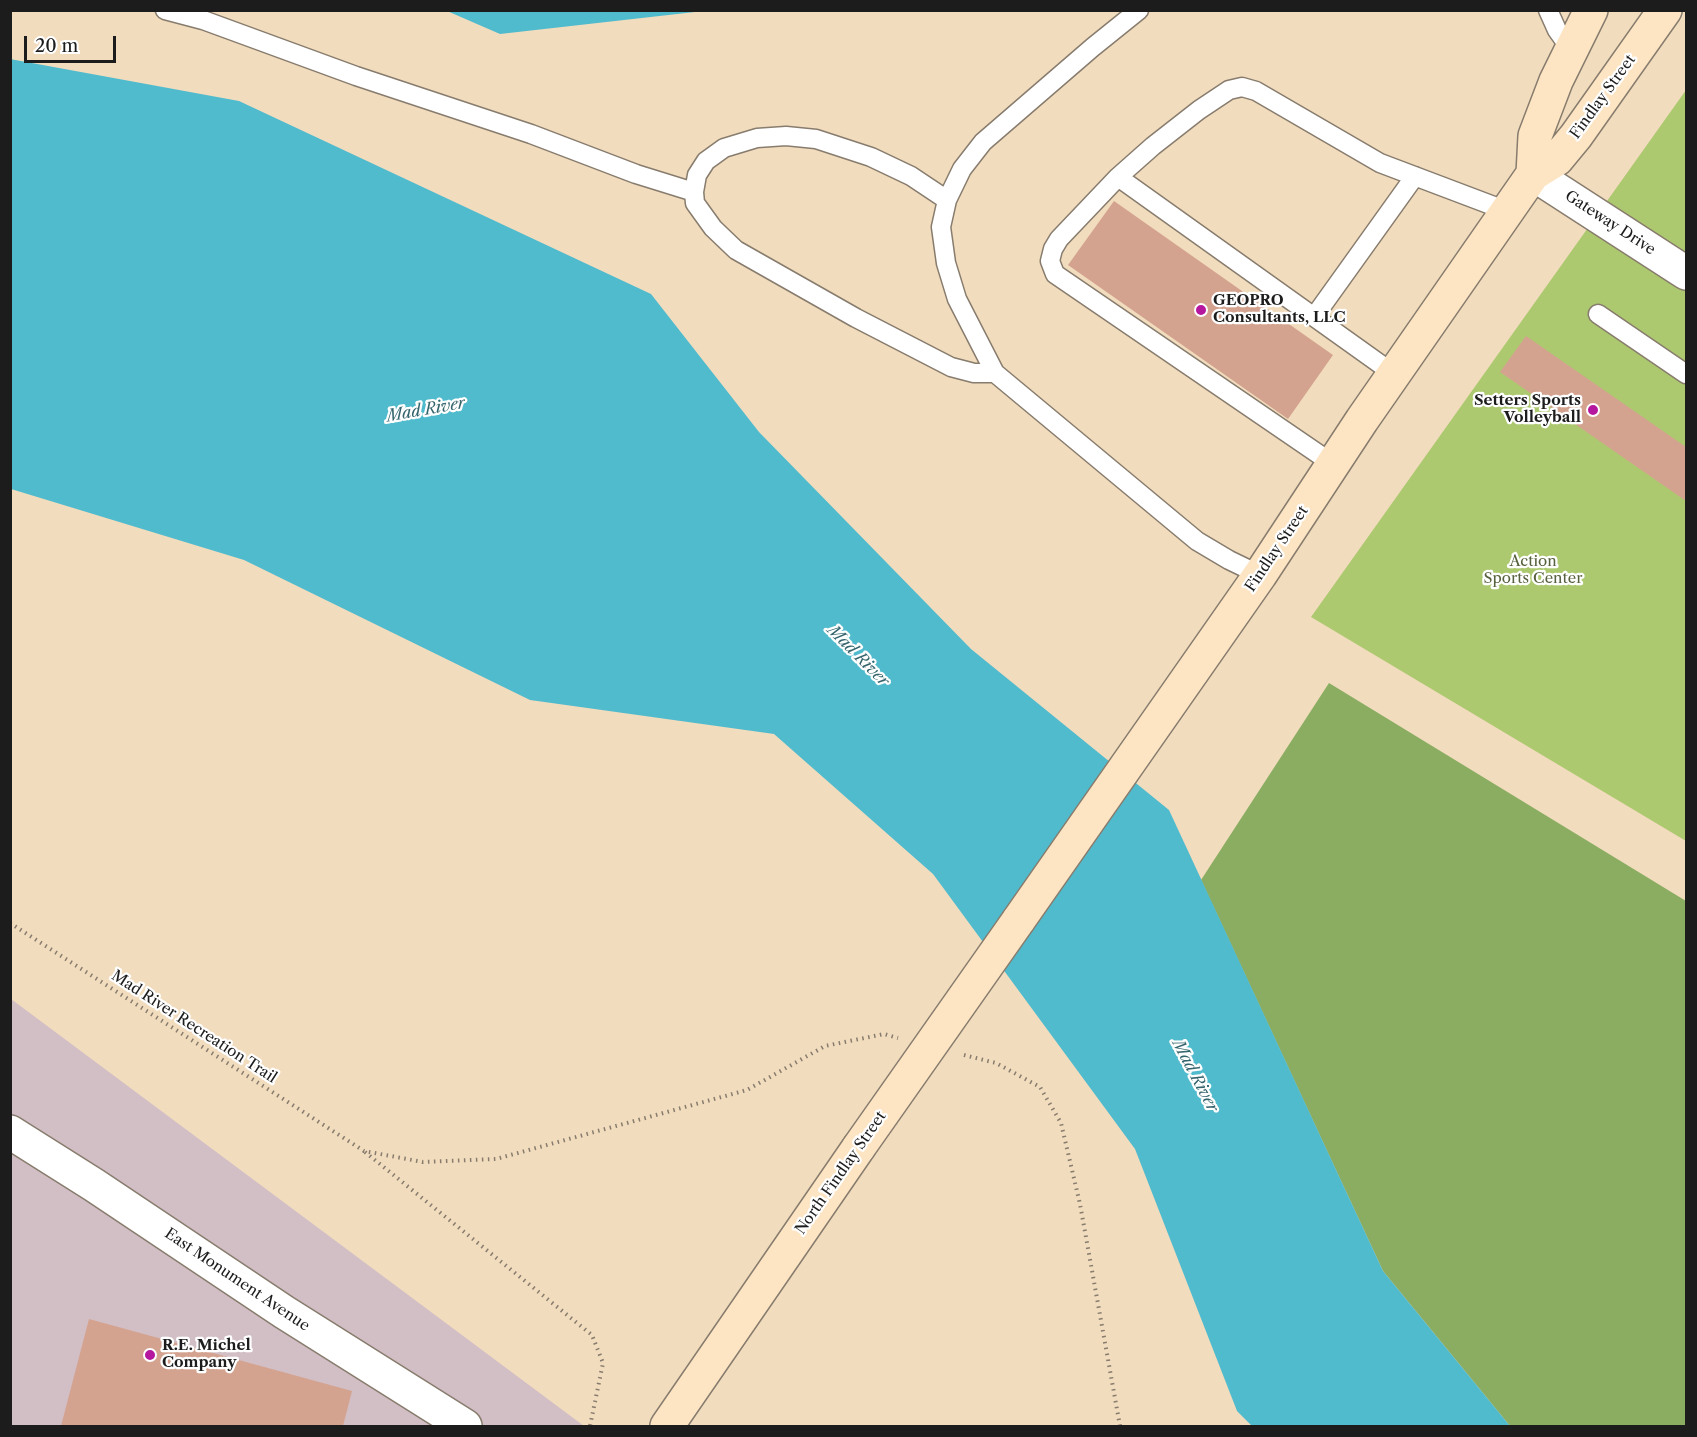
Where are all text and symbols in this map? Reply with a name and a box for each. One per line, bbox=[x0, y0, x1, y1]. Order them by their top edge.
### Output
scale bar bbox=[27, 24, 118, 62]
text: 20 m bbox=[35, 35, 78, 57]
street label: Findlay Street bbox=[1566, 51, 1640, 143]
street label: Gateway Drive bbox=[1561, 187, 1659, 259]
place label: GEOPRO Consultants, LLC bbox=[1213, 292, 1346, 327]
marker: GEOPRO Consultants, LLC bbox=[1194, 303, 1208, 317]
place label: Setters Sports Volleyball bbox=[1474, 392, 1581, 427]
water label: Mad River bbox=[385, 394, 467, 426]
marker: Setters Sports Volleyball bbox=[1586, 403, 1600, 417]
street label: Findlay Street bbox=[1242, 503, 1312, 595]
park label: Action Sports Center bbox=[1484, 553, 1582, 588]
water label: Mad River bbox=[823, 621, 893, 691]
street label: Mad River Recreation Trail bbox=[108, 967, 280, 1087]
water label: Mad River bbox=[1168, 1036, 1222, 1116]
street label: North Findlay Street bbox=[792, 1108, 890, 1238]
street label: East Monument Avenue bbox=[161, 1225, 313, 1335]
place label: R.E. Michel Company bbox=[162, 1337, 251, 1372]
marker: R.E. Michel Company bbox=[143, 1348, 157, 1362]

